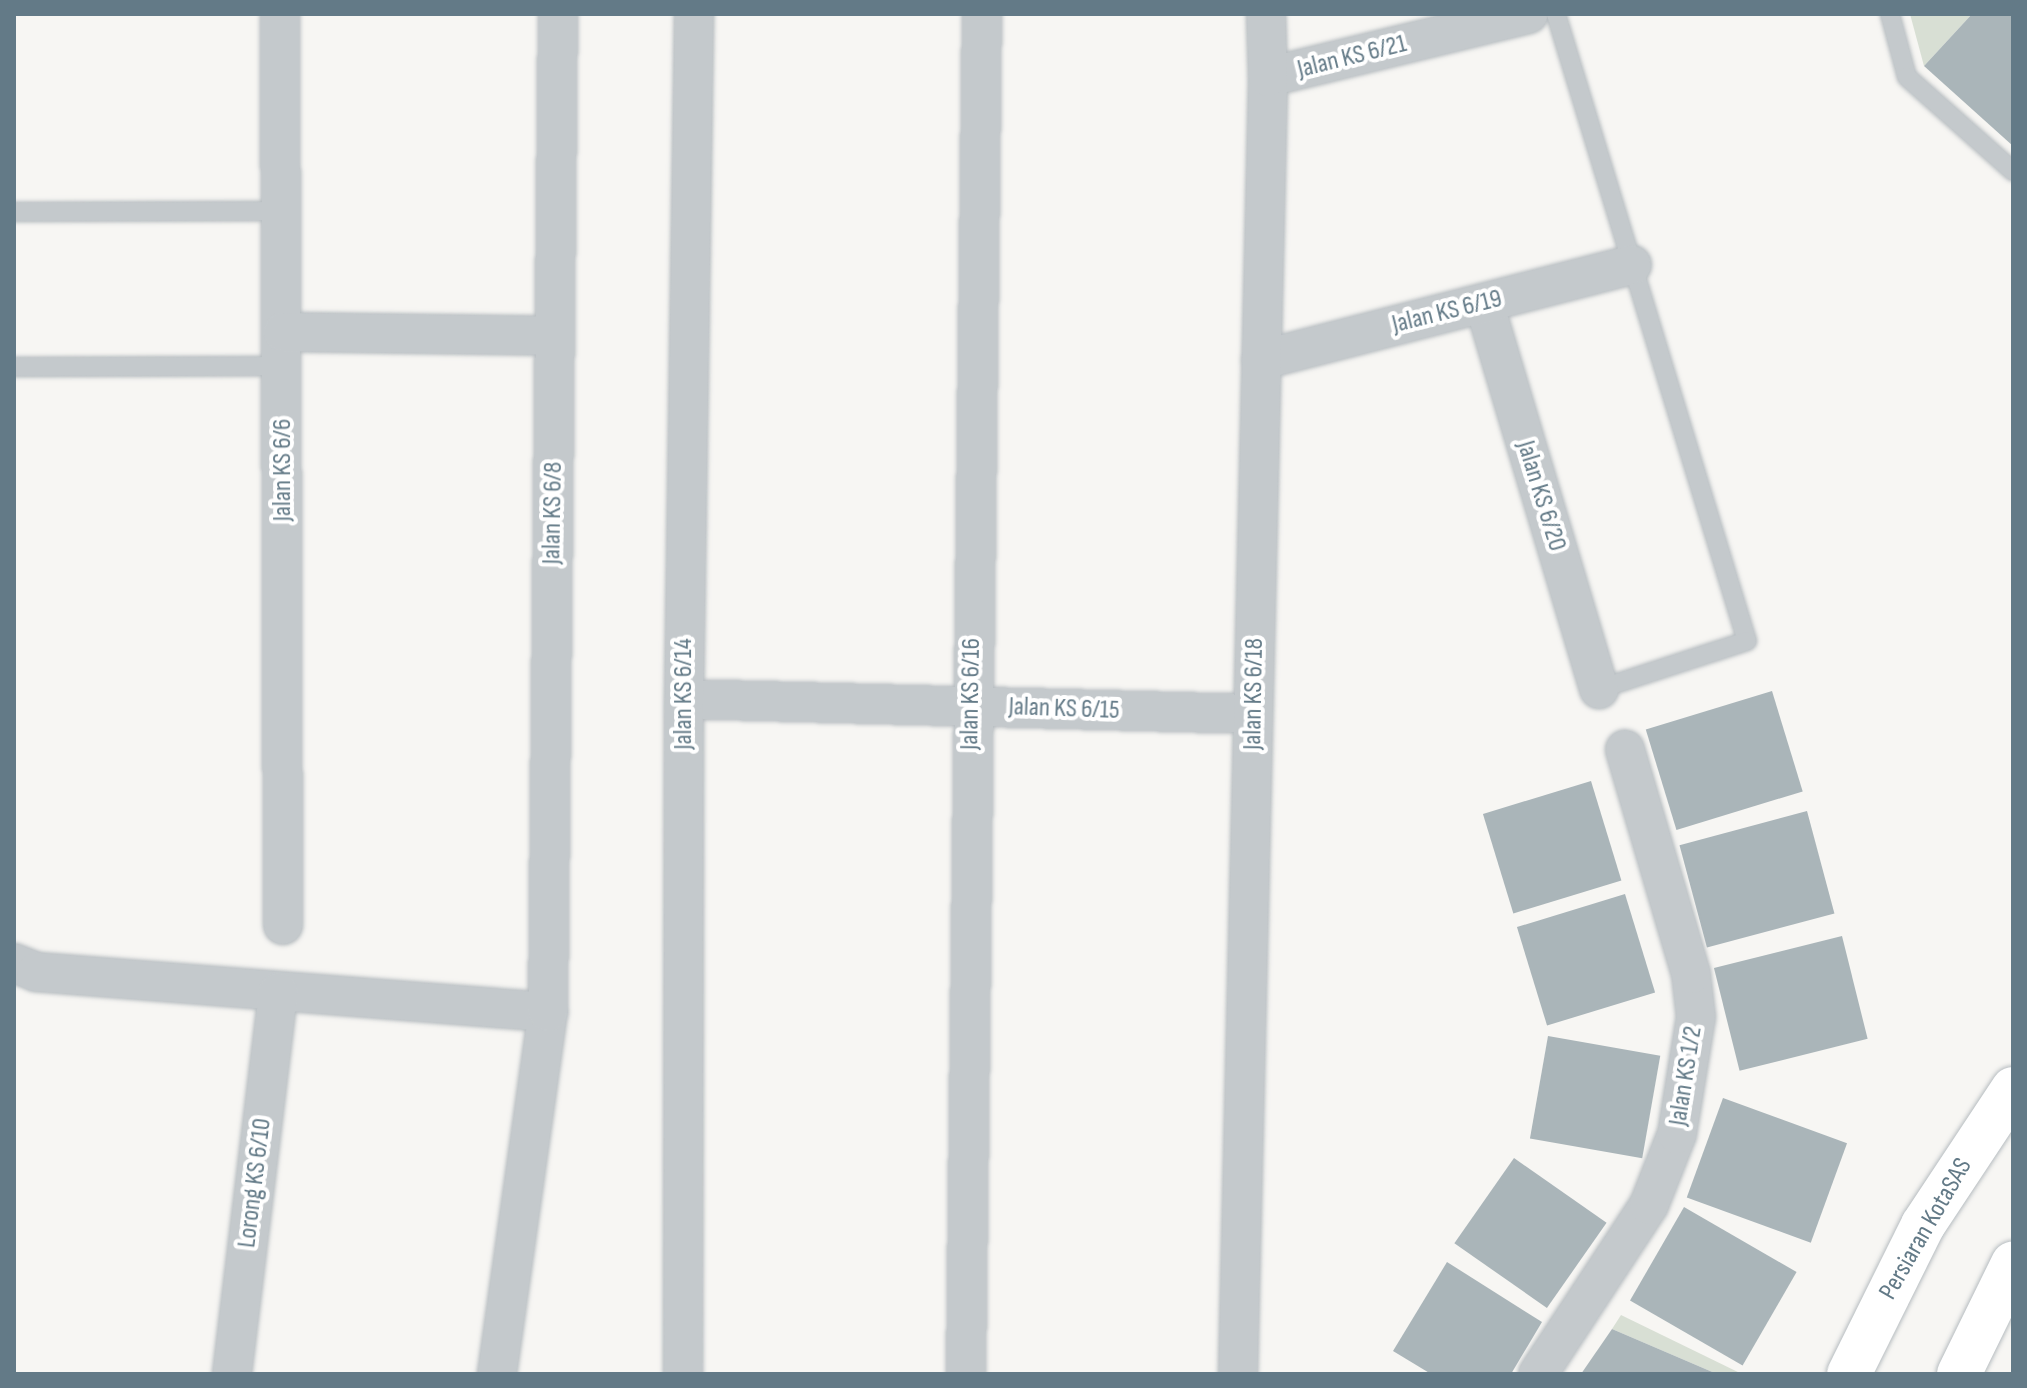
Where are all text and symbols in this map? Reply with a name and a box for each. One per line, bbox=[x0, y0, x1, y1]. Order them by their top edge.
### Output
street label: Jalan KS 6/21 bbox=[1294, 28, 1410, 86]
street label: Jalan KS 6/19 bbox=[1389, 283, 1505, 341]
street label: Jalan KS 6/6 bbox=[267, 419, 299, 521]
street label: Jalan KS 6/20 bbox=[1509, 437, 1573, 555]
street label: Jalan KS 6/8 bbox=[537, 461, 569, 565]
street label: Jalan KS 6/14 bbox=[668, 638, 700, 750]
street label: Jalan KS 6/16 bbox=[954, 638, 988, 750]
street label: Jalan KS 6/18 bbox=[1237, 638, 1271, 750]
street label: Jalan KS 6/15 bbox=[1008, 691, 1120, 727]
street label: Jalan KS 1/2 bbox=[1663, 1024, 1709, 1128]
street label: Lorong KS 6/10 bbox=[232, 1116, 278, 1250]
street label: Persiaran KotaSAS bbox=[1873, 1153, 1979, 1305]

